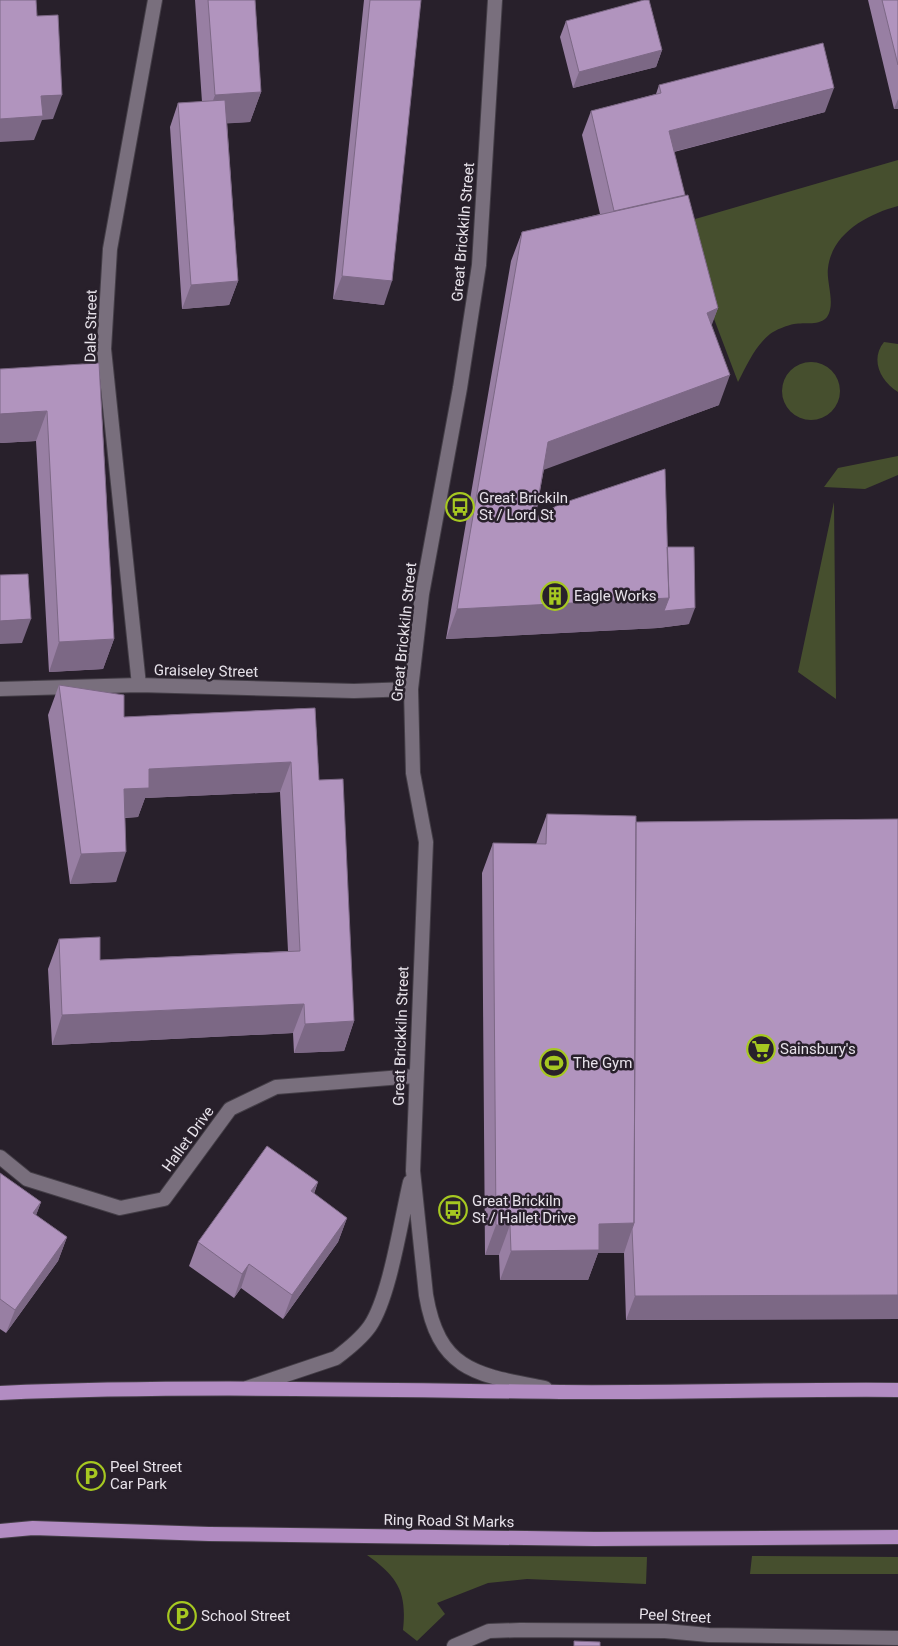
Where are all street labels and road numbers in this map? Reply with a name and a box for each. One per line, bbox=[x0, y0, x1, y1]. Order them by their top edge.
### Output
street label: Great Brickkiln Street bbox=[448, 161, 478, 302]
street label: Dale Street bbox=[81, 289, 101, 363]
street label: Great Brickkiln Street bbox=[388, 561, 420, 703]
street label: Graiseley Street bbox=[154, 661, 258, 681]
street label: Great Brickkiln Street bbox=[390, 966, 412, 1106]
street label: Hallet Drive bbox=[158, 1103, 218, 1175]
street label: Ring Road St Marks bbox=[384, 1511, 514, 1531]
street label: Peel Street bbox=[638, 1605, 712, 1627]

